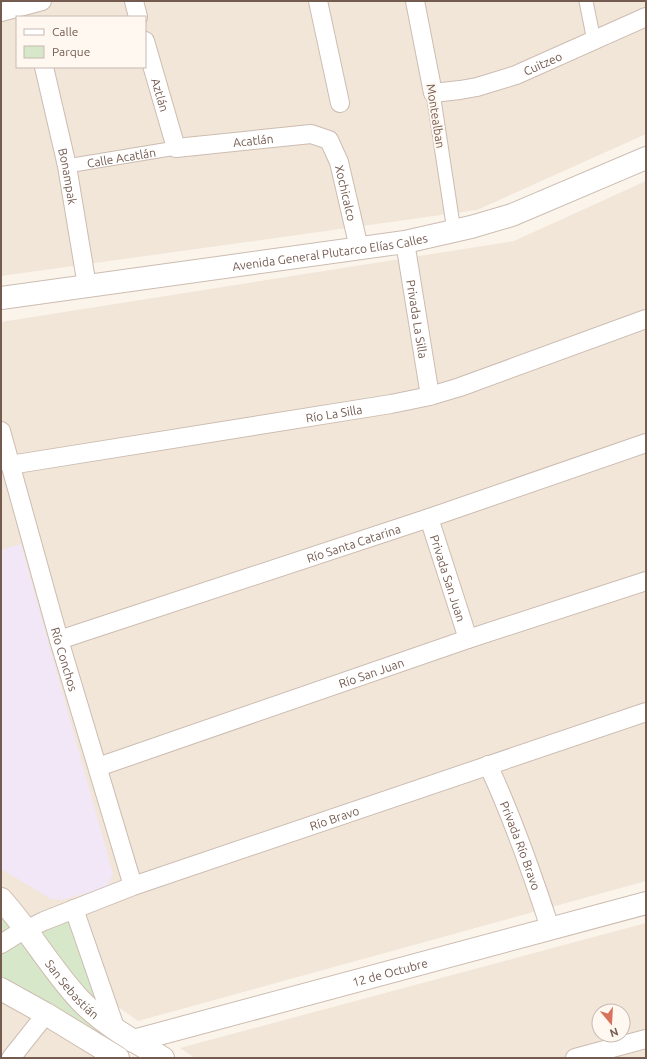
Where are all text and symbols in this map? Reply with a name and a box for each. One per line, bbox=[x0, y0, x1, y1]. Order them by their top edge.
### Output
legend bbox=[16, 16, 146, 68]
text: Calle bbox=[52, 25, 78, 38]
text: Parque bbox=[52, 45, 90, 58]
street label: Cuitzeo bbox=[521, 49, 564, 77]
street label: Aztlán bbox=[150, 76, 172, 113]
street label: Montealban bbox=[424, 83, 448, 149]
street label: Acatlán bbox=[232, 131, 274, 149]
street label: Calle Acatlán bbox=[86, 145, 157, 169]
street label: Bonampak bbox=[57, 147, 80, 206]
street label: Xochicalco bbox=[333, 164, 359, 222]
street label: Avenida General Plutarco Elías Calles bbox=[231, 231, 429, 272]
street label: Privada La Silla bbox=[405, 279, 430, 359]
street label: Río La Silla bbox=[305, 402, 363, 424]
street label: Río Santa Catarina bbox=[305, 521, 402, 564]
street label: Privada San Juan bbox=[428, 533, 468, 623]
street label: Río Conchos bbox=[49, 626, 81, 693]
street label: Río San Juan bbox=[337, 655, 405, 690]
street label: Privada Río Bravo bbox=[498, 799, 543, 892]
street label: Río Bravo bbox=[308, 803, 361, 832]
street label: 12 de Octubre bbox=[351, 956, 429, 988]
street label: San Sebastián bbox=[43, 957, 102, 1021]
north arrow bbox=[591, 1003, 631, 1043]
text: N bbox=[608, 1026, 620, 1039]

